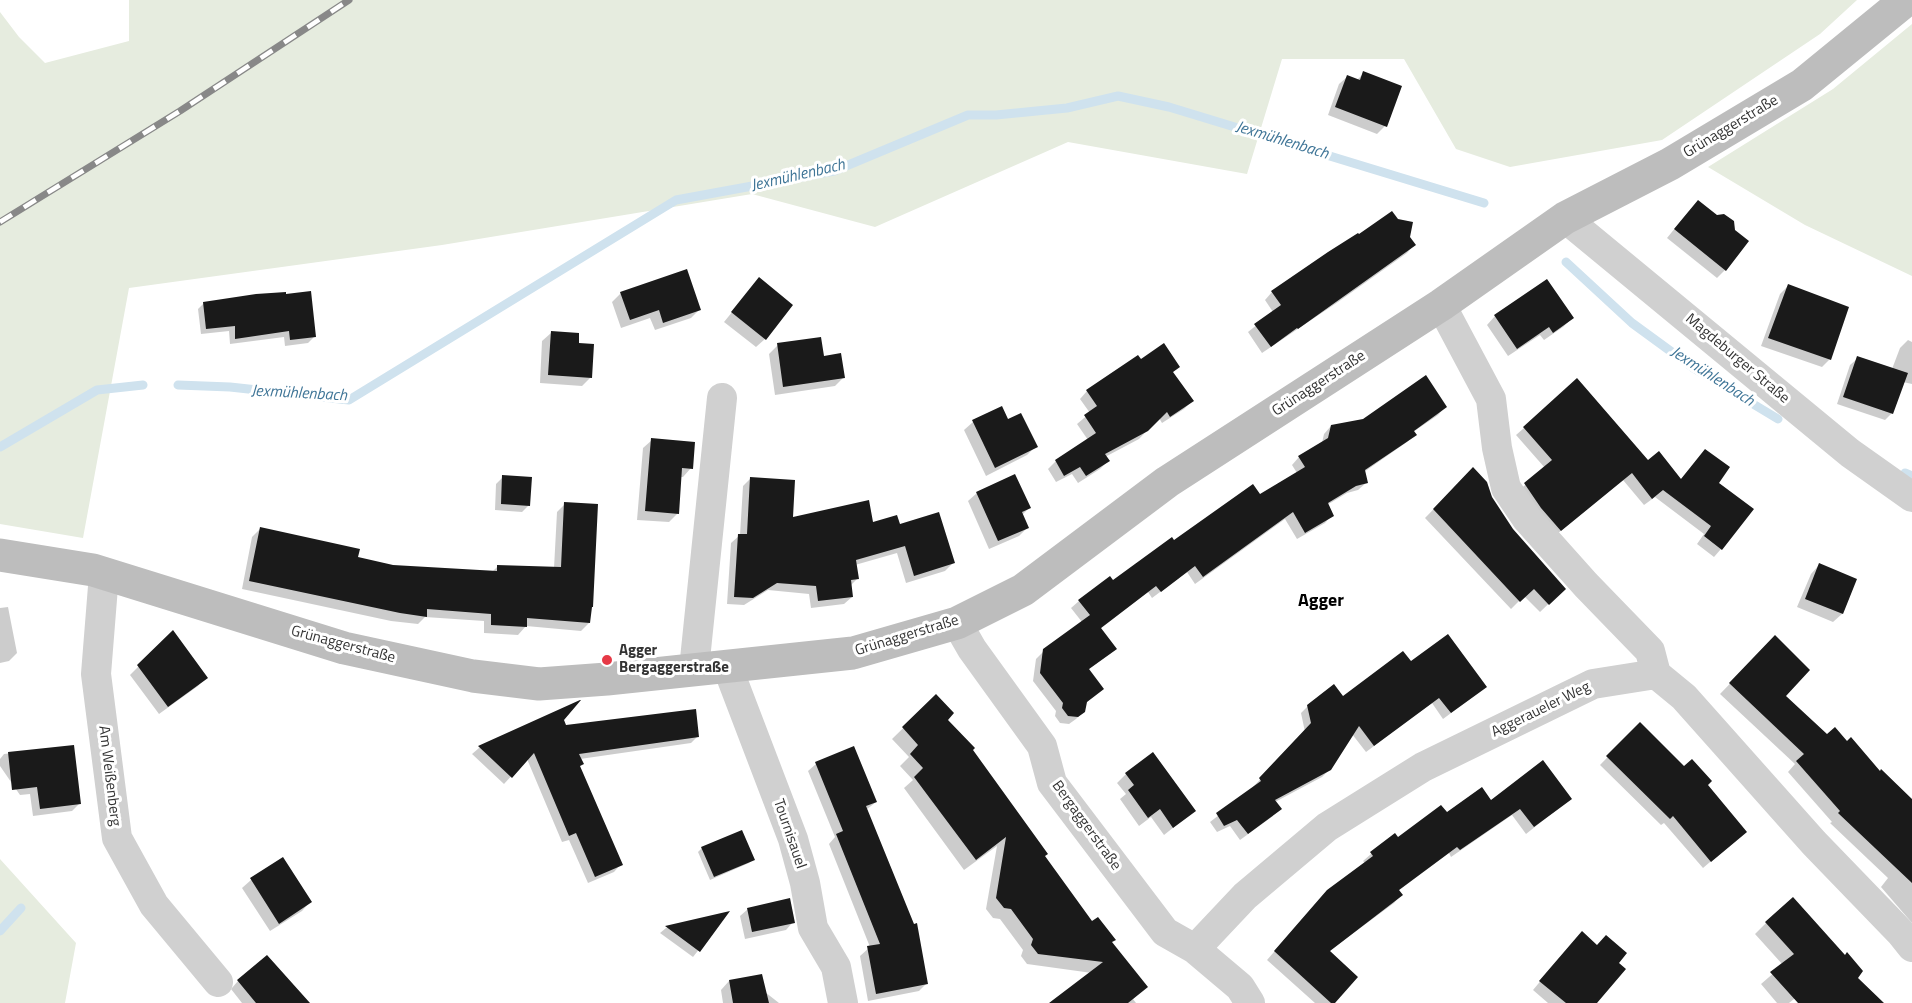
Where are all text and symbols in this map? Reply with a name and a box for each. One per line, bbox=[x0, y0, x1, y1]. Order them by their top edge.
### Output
street label: Grünaggerstraße bbox=[1680, 92, 1782, 162]
water label: Jexmühlenbach bbox=[1233, 118, 1331, 164]
water label: Jexmühlenbach bbox=[749, 156, 847, 196]
street label: Magdeburger Straße bbox=[1681, 310, 1793, 408]
water label: Jexmühlenbach bbox=[1667, 343, 1757, 411]
street label: Grünaggerstraße bbox=[1269, 347, 1369, 421]
water label: Jexmühlenbach bbox=[251, 382, 347, 406]
district label: Agger bbox=[1298, 591, 1344, 613]
street label: Grünaggerstraße bbox=[853, 612, 961, 660]
street label: Grünaggerstraße bbox=[289, 622, 397, 668]
place label: Agger Bergaggerstraße bbox=[619, 642, 729, 677]
marker: Agger Bergaggerstraße bbox=[600, 653, 614, 667]
street label: Aggeraueler Weg bbox=[1489, 678, 1593, 742]
street label: Am Weißenberg bbox=[94, 725, 124, 827]
street label: Bergaggerstraße bbox=[1047, 778, 1125, 874]
street label: Tournisauel bbox=[769, 797, 809, 871]

